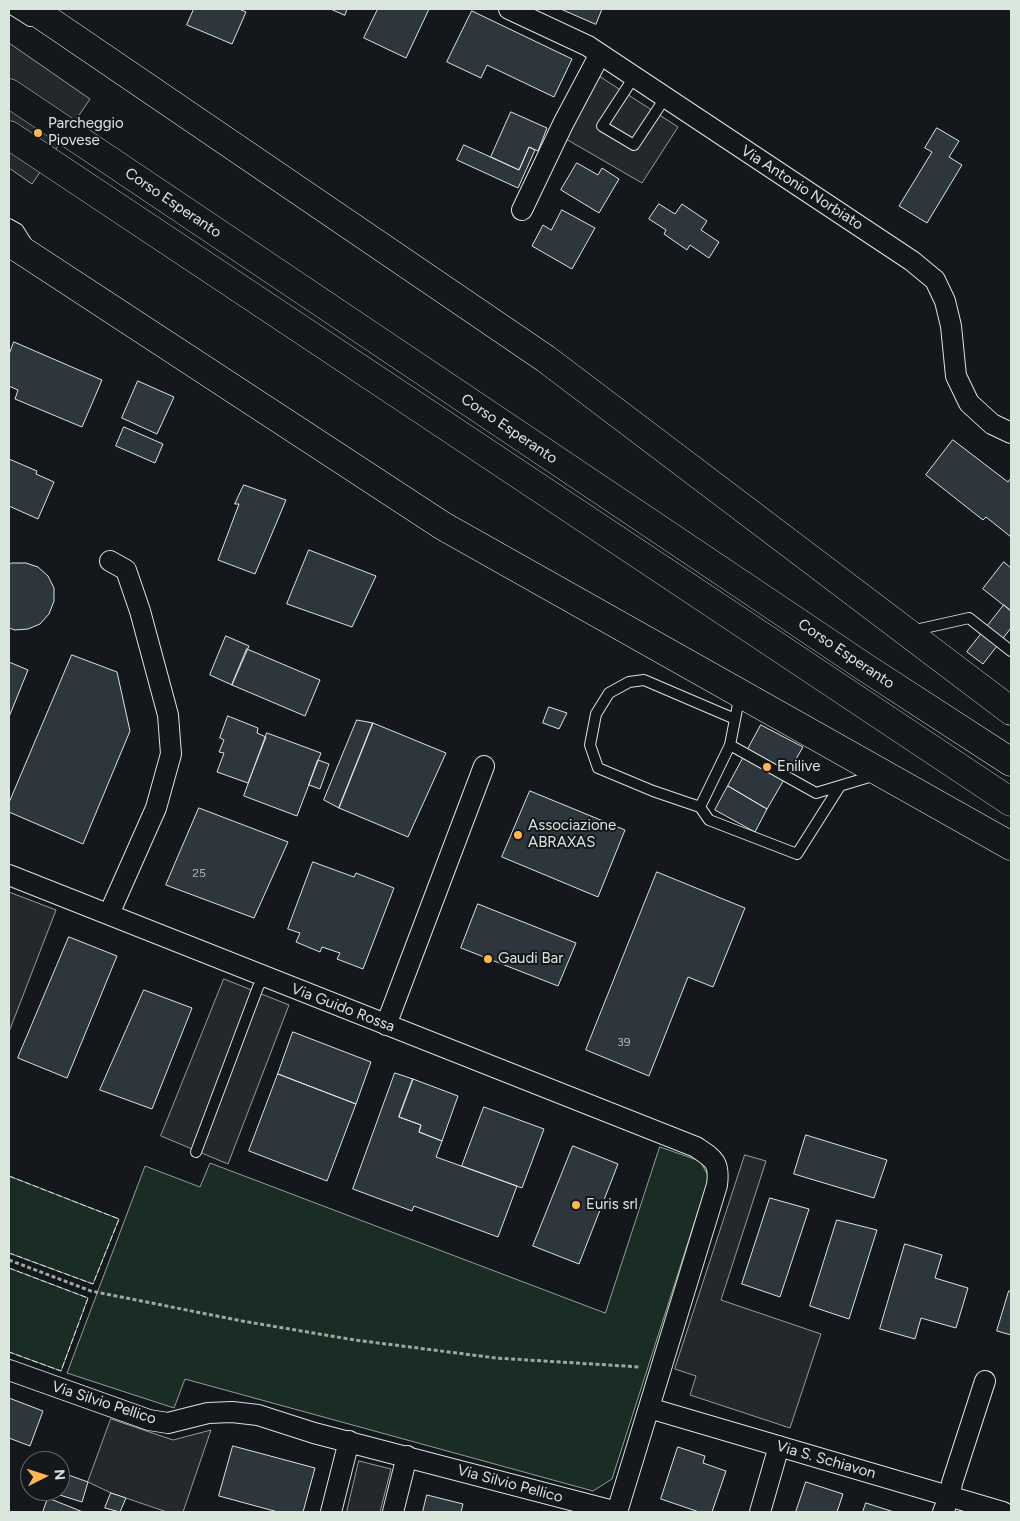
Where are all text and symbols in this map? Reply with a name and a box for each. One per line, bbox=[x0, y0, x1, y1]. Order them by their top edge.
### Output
place label: Parcheggio Piovese bbox=[48, 115, 124, 150]
marker: Parcheggio Piovese bbox=[32, 127, 44, 139]
street label: Via Antonio Norbiato bbox=[738, 142, 866, 234]
street label: Corso Esperanto bbox=[121, 164, 225, 242]
street label: Corso Esperanto bbox=[457, 390, 561, 468]
street label: Corso Esperanto bbox=[794, 615, 898, 693]
place label: Enilive bbox=[777, 758, 820, 776]
marker: Enilive bbox=[761, 761, 773, 773]
place label: Associazione ABRAXAS bbox=[528, 817, 616, 852]
marker: Associazione ABRAXAS bbox=[512, 829, 524, 841]
house number: 25 bbox=[192, 866, 206, 880]
place label: Gaudi Bar bbox=[498, 950, 563, 968]
marker: Gaudi Bar bbox=[482, 953, 494, 965]
street label: Via Guido Rossa bbox=[289, 980, 397, 1036]
house number: 39 bbox=[617, 1035, 631, 1049]
place label: Euris srl bbox=[586, 1196, 638, 1214]
marker: Euris srl bbox=[570, 1199, 582, 1211]
street label: Via Silvio Pellico bbox=[50, 1378, 158, 1428]
street label: Via S. Schiavon bbox=[774, 1437, 878, 1483]
north arrow bbox=[20, 1451, 70, 1501]
street label: Via Silvio Pellico bbox=[455, 1461, 565, 1507]
text: N bbox=[51, 1469, 68, 1481]

